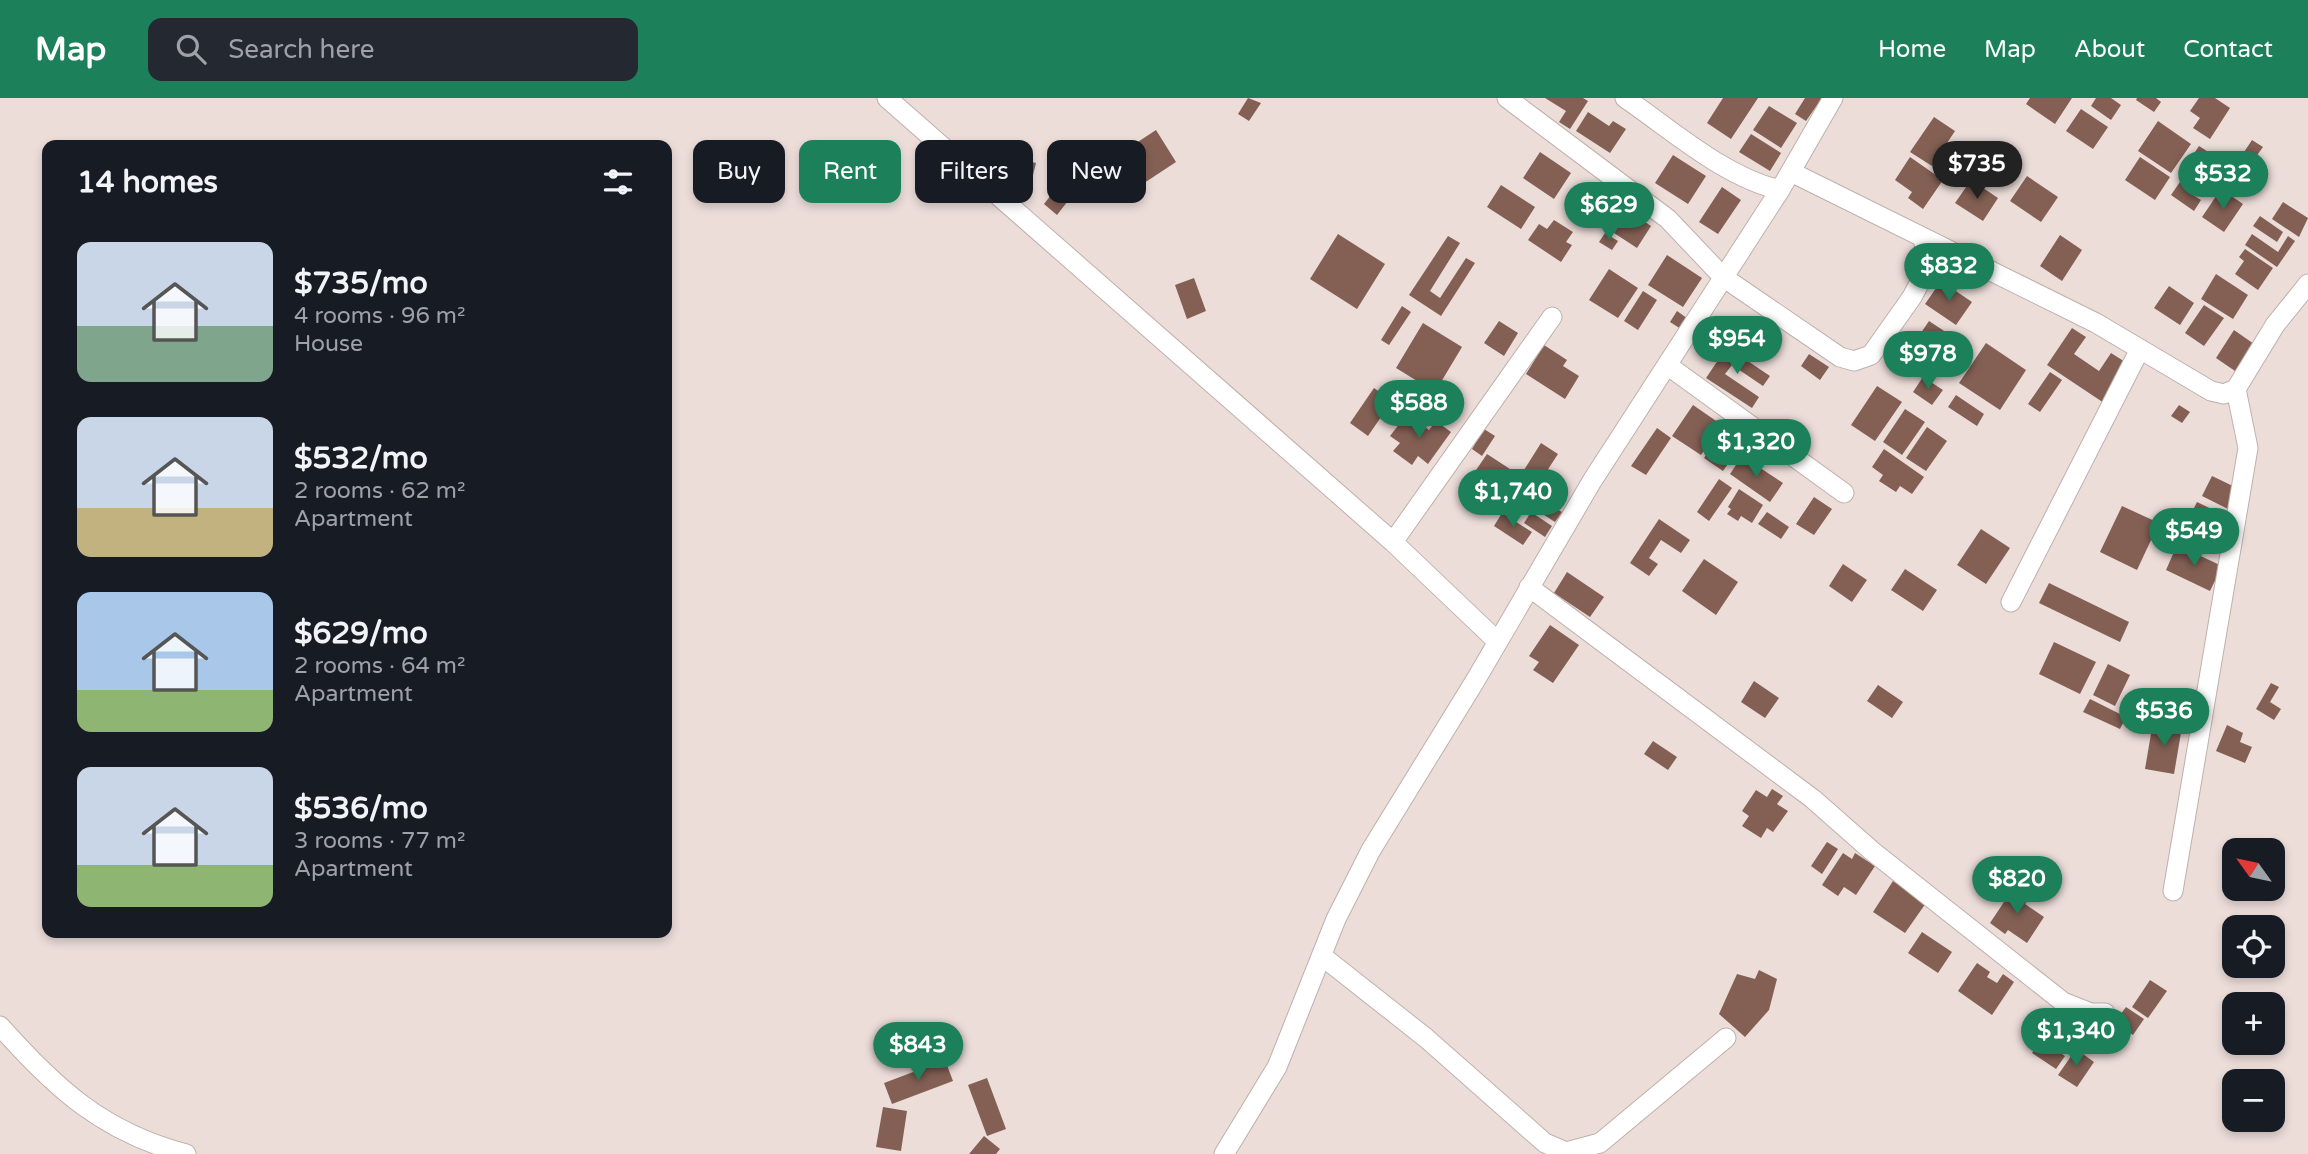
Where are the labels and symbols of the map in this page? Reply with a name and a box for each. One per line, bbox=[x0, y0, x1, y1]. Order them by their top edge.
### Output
pin: $735 bbox=[1936, 141, 2018, 201]
pin: $532 bbox=[2182, 152, 2264, 211]
pin: $629 bbox=[1568, 183, 1650, 242]
pin: $832 bbox=[1908, 244, 1990, 303]
pin: $954 bbox=[1696, 316, 1778, 376]
pin: $978 bbox=[1887, 331, 1969, 391]
pin: $588 bbox=[1378, 380, 1460, 440]
pin: $1,320 bbox=[1699, 420, 1813, 479]
pin: $1,740 bbox=[1456, 470, 1570, 529]
pin: $549 bbox=[2153, 508, 2235, 568]
pin: $536 bbox=[2123, 688, 2205, 748]
north arrow bbox=[2222, 838, 2286, 901]
pin: $820 bbox=[1976, 856, 2058, 916]
pin: $1,340 bbox=[2019, 1009, 2133, 1068]
pin: $843 bbox=[877, 1023, 959, 1082]

